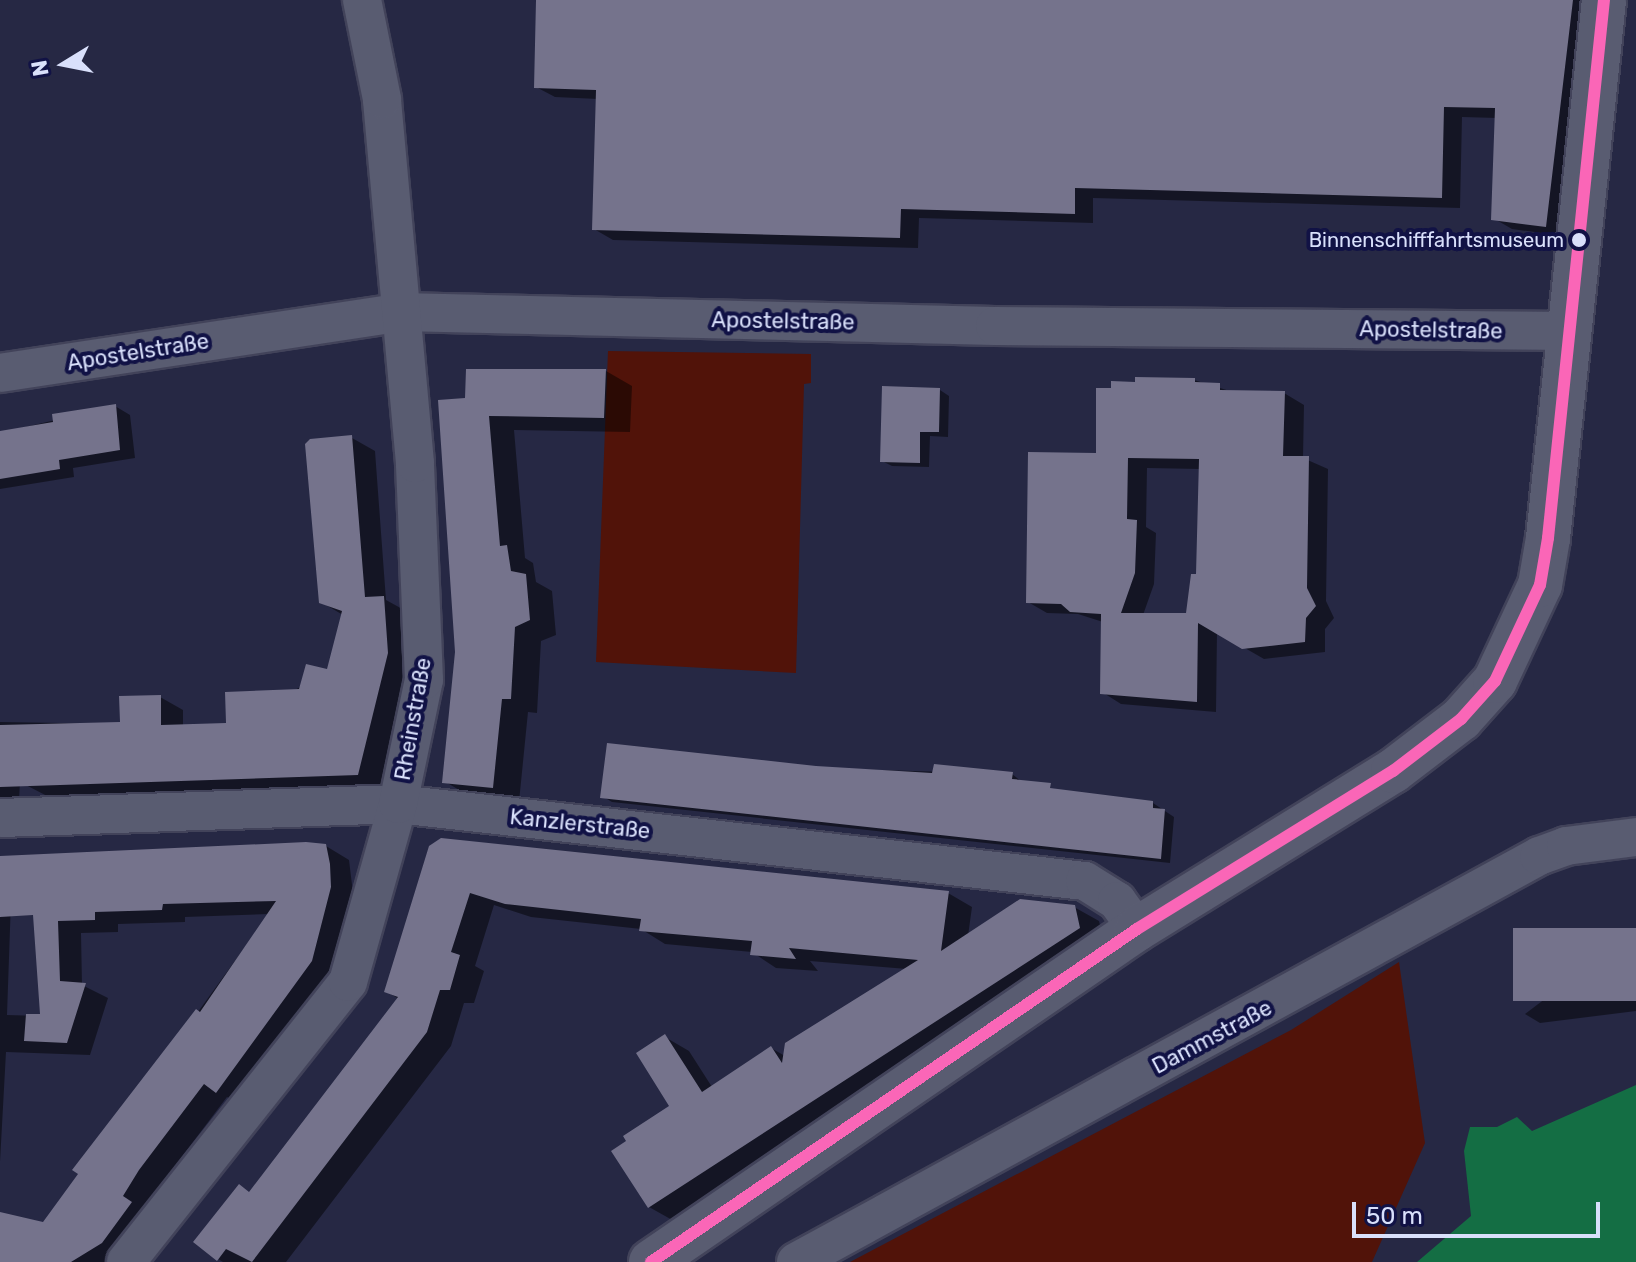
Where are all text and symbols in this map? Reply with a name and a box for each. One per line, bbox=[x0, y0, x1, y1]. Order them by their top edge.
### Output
north arrow bbox=[24, 24, 104, 104]
text: N bbox=[25, 58, 55, 78]
place label: Binnenschifffahrtsmuseum bbox=[1309, 228, 1564, 252]
marker: Binnenschifffahrtsmuseum bbox=[1571, 232, 1587, 248]
street label: Apostelstraße bbox=[711, 307, 855, 335]
street label: Apostelstraße bbox=[1359, 316, 1503, 344]
street label: Apostelstraße bbox=[65, 328, 211, 376]
street label: Rheinstraße bbox=[389, 656, 437, 782]
street label: Kanzlerstraße bbox=[508, 803, 652, 845]
street label: Dammstraße bbox=[1148, 994, 1276, 1080]
scale bar bbox=[1356, 1186, 1604, 1236]
text: 50 m bbox=[1366, 1202, 1423, 1230]

